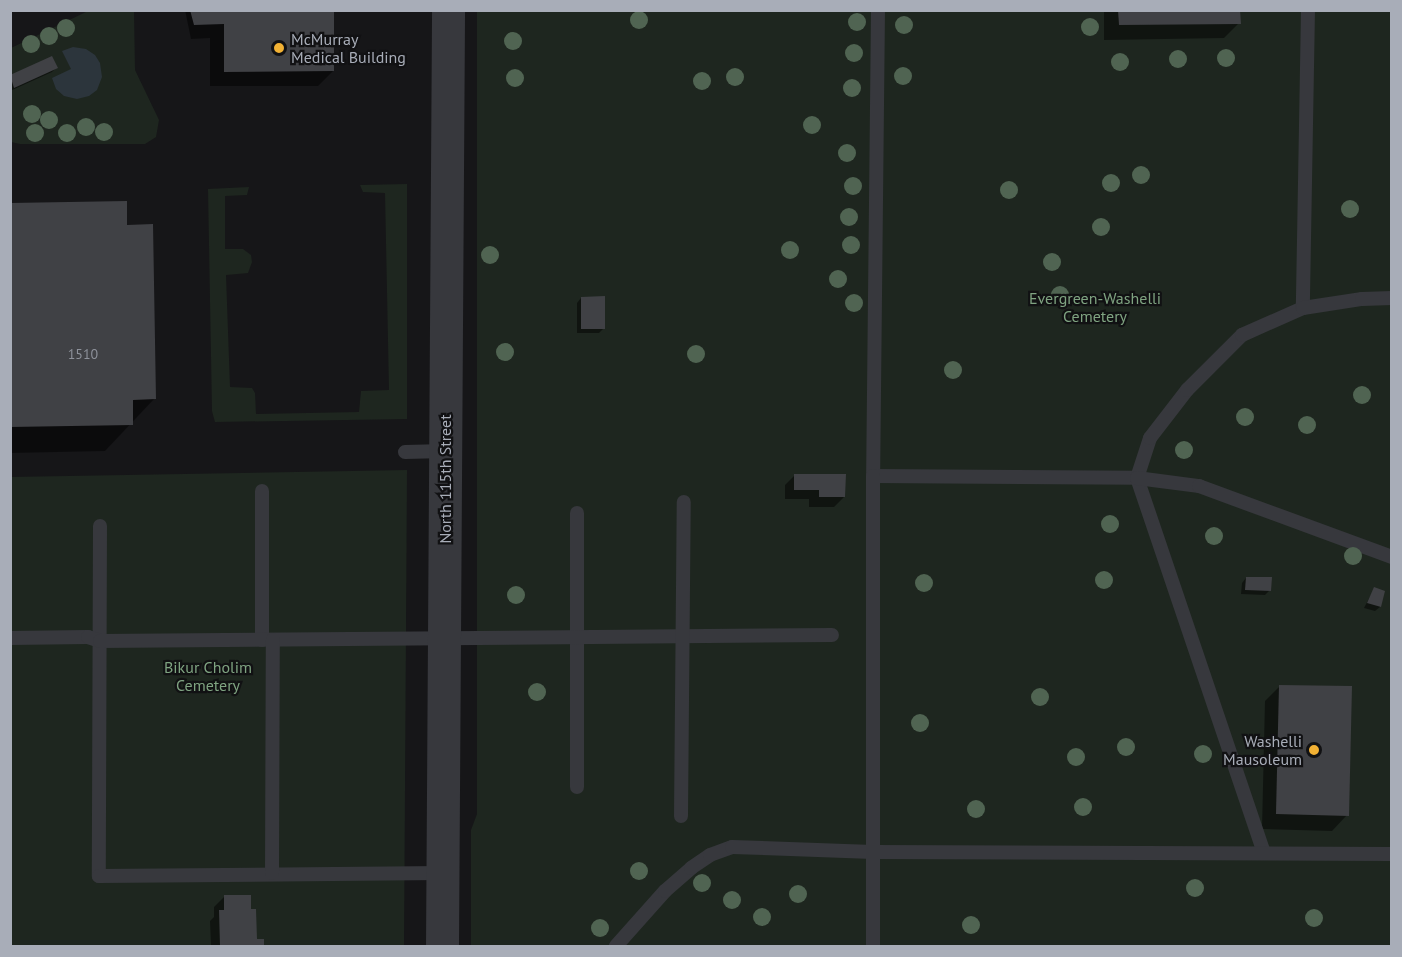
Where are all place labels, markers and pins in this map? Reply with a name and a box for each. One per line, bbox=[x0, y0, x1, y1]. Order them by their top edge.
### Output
place label: McMurray Medical Building bbox=[291, 29, 406, 67]
marker: McMurray Medical Building bbox=[272, 41, 286, 55]
place label: Washelli Mausoleum bbox=[1223, 731, 1302, 769]
marker: Washelli Mausoleum bbox=[1307, 743, 1321, 757]

